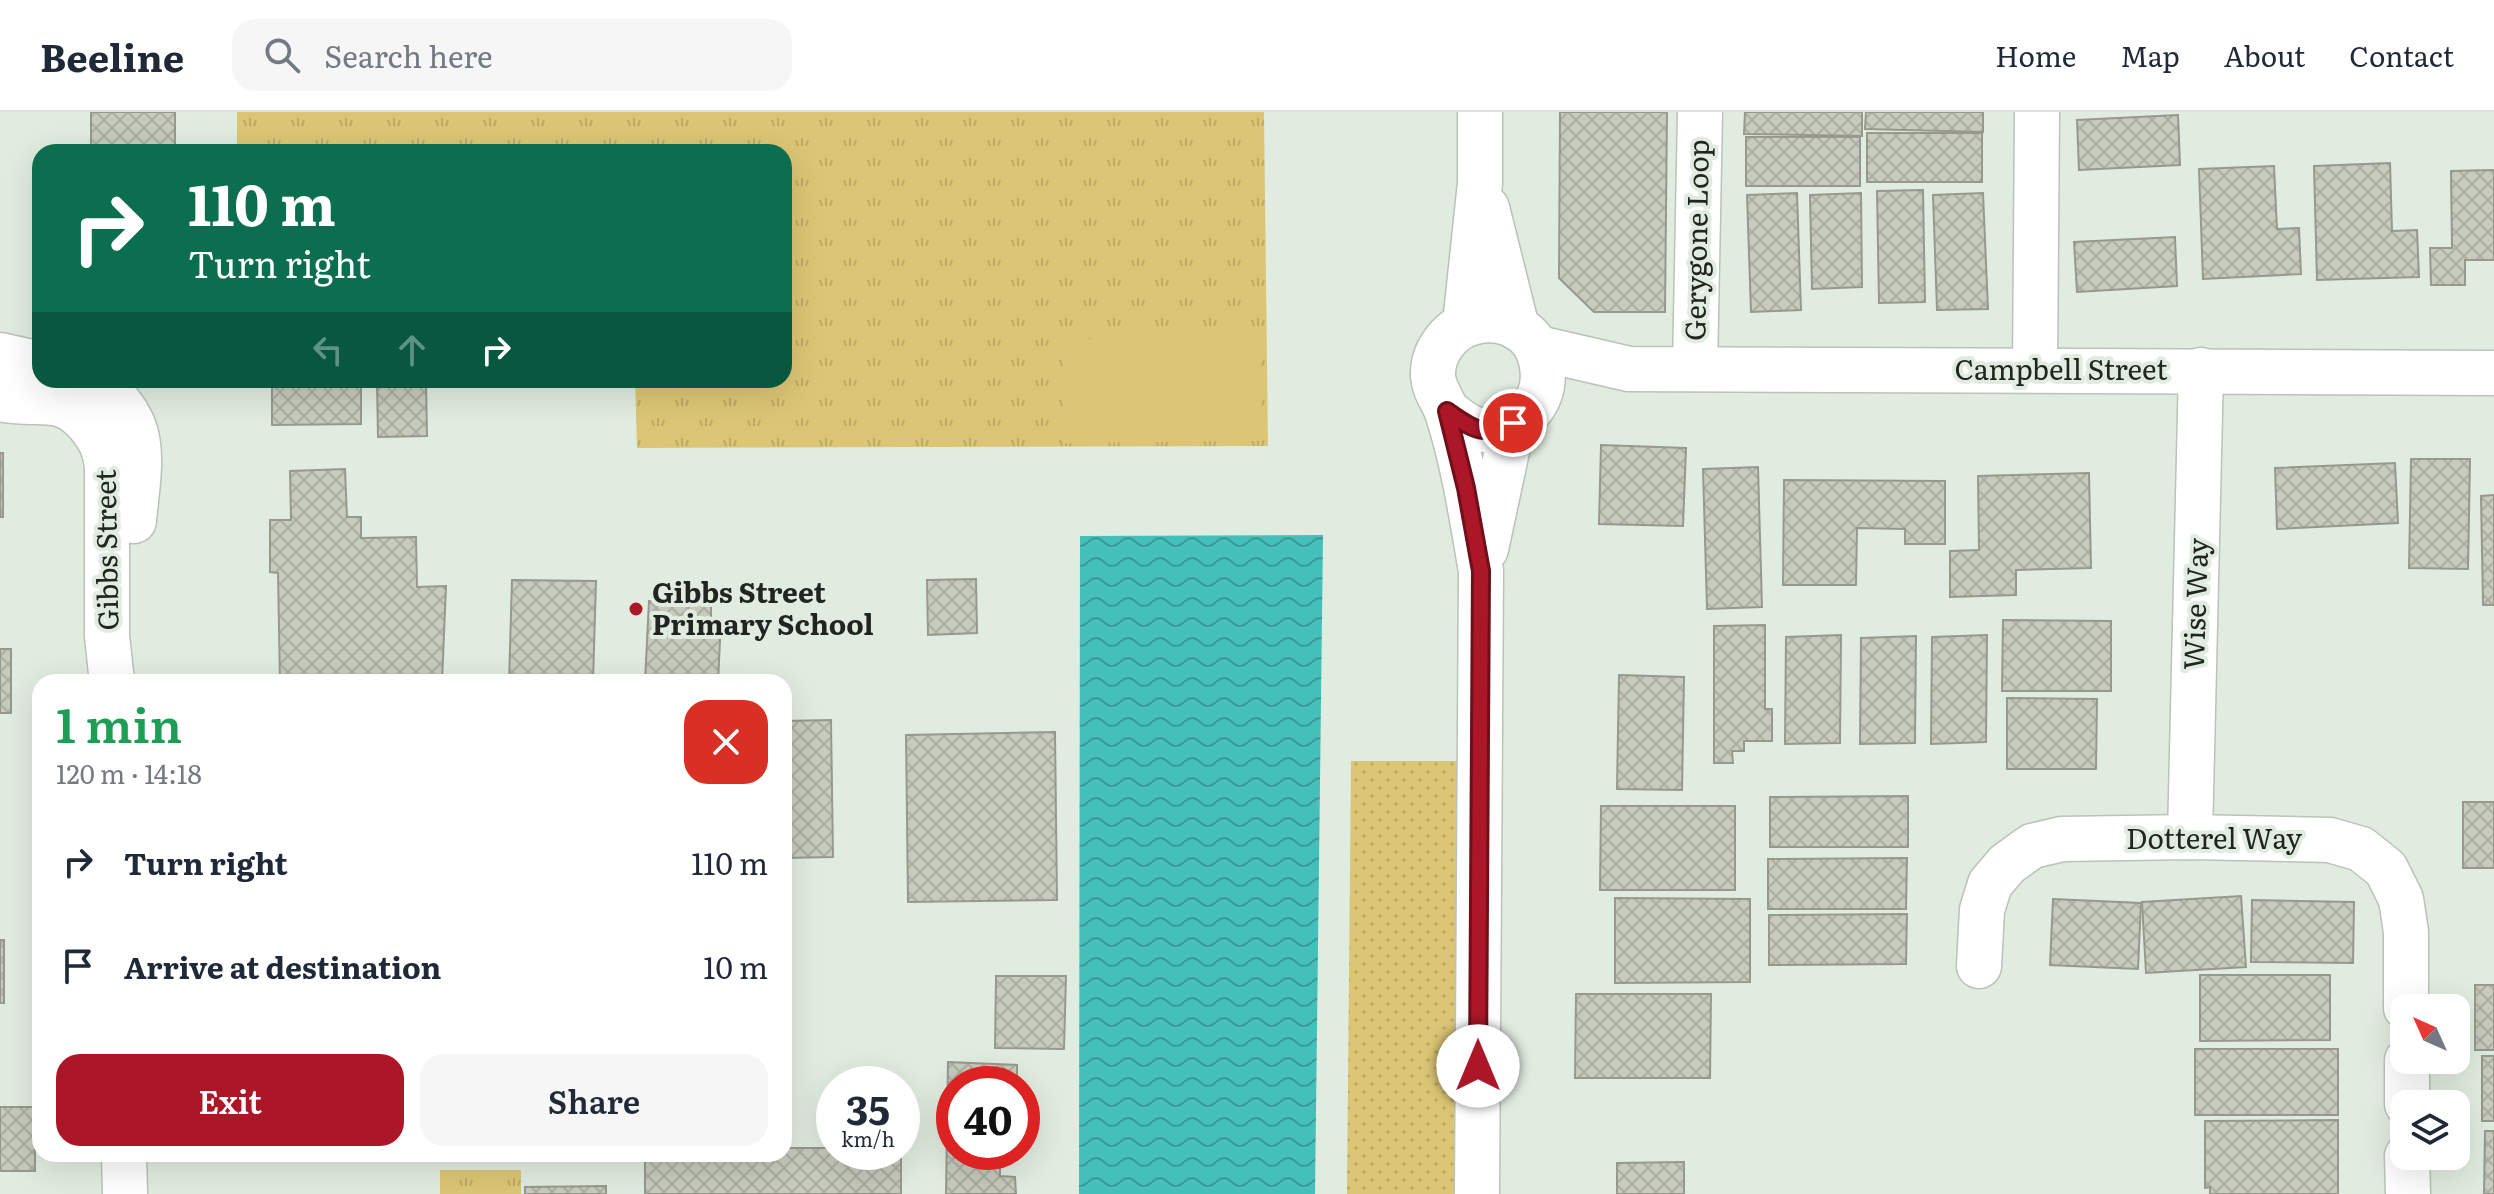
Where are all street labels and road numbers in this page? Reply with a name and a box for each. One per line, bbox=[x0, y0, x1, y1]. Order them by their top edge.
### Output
street label: Gerygone Loop bbox=[1672, 139, 1718, 341]
street label: Campbell Street bbox=[1955, 347, 2168, 389]
street label: Gibbs Street bbox=[83, 469, 127, 631]
street label: Wise Way bbox=[2171, 536, 2217, 671]
street label: Dotterel Way bbox=[2126, 816, 2303, 858]

